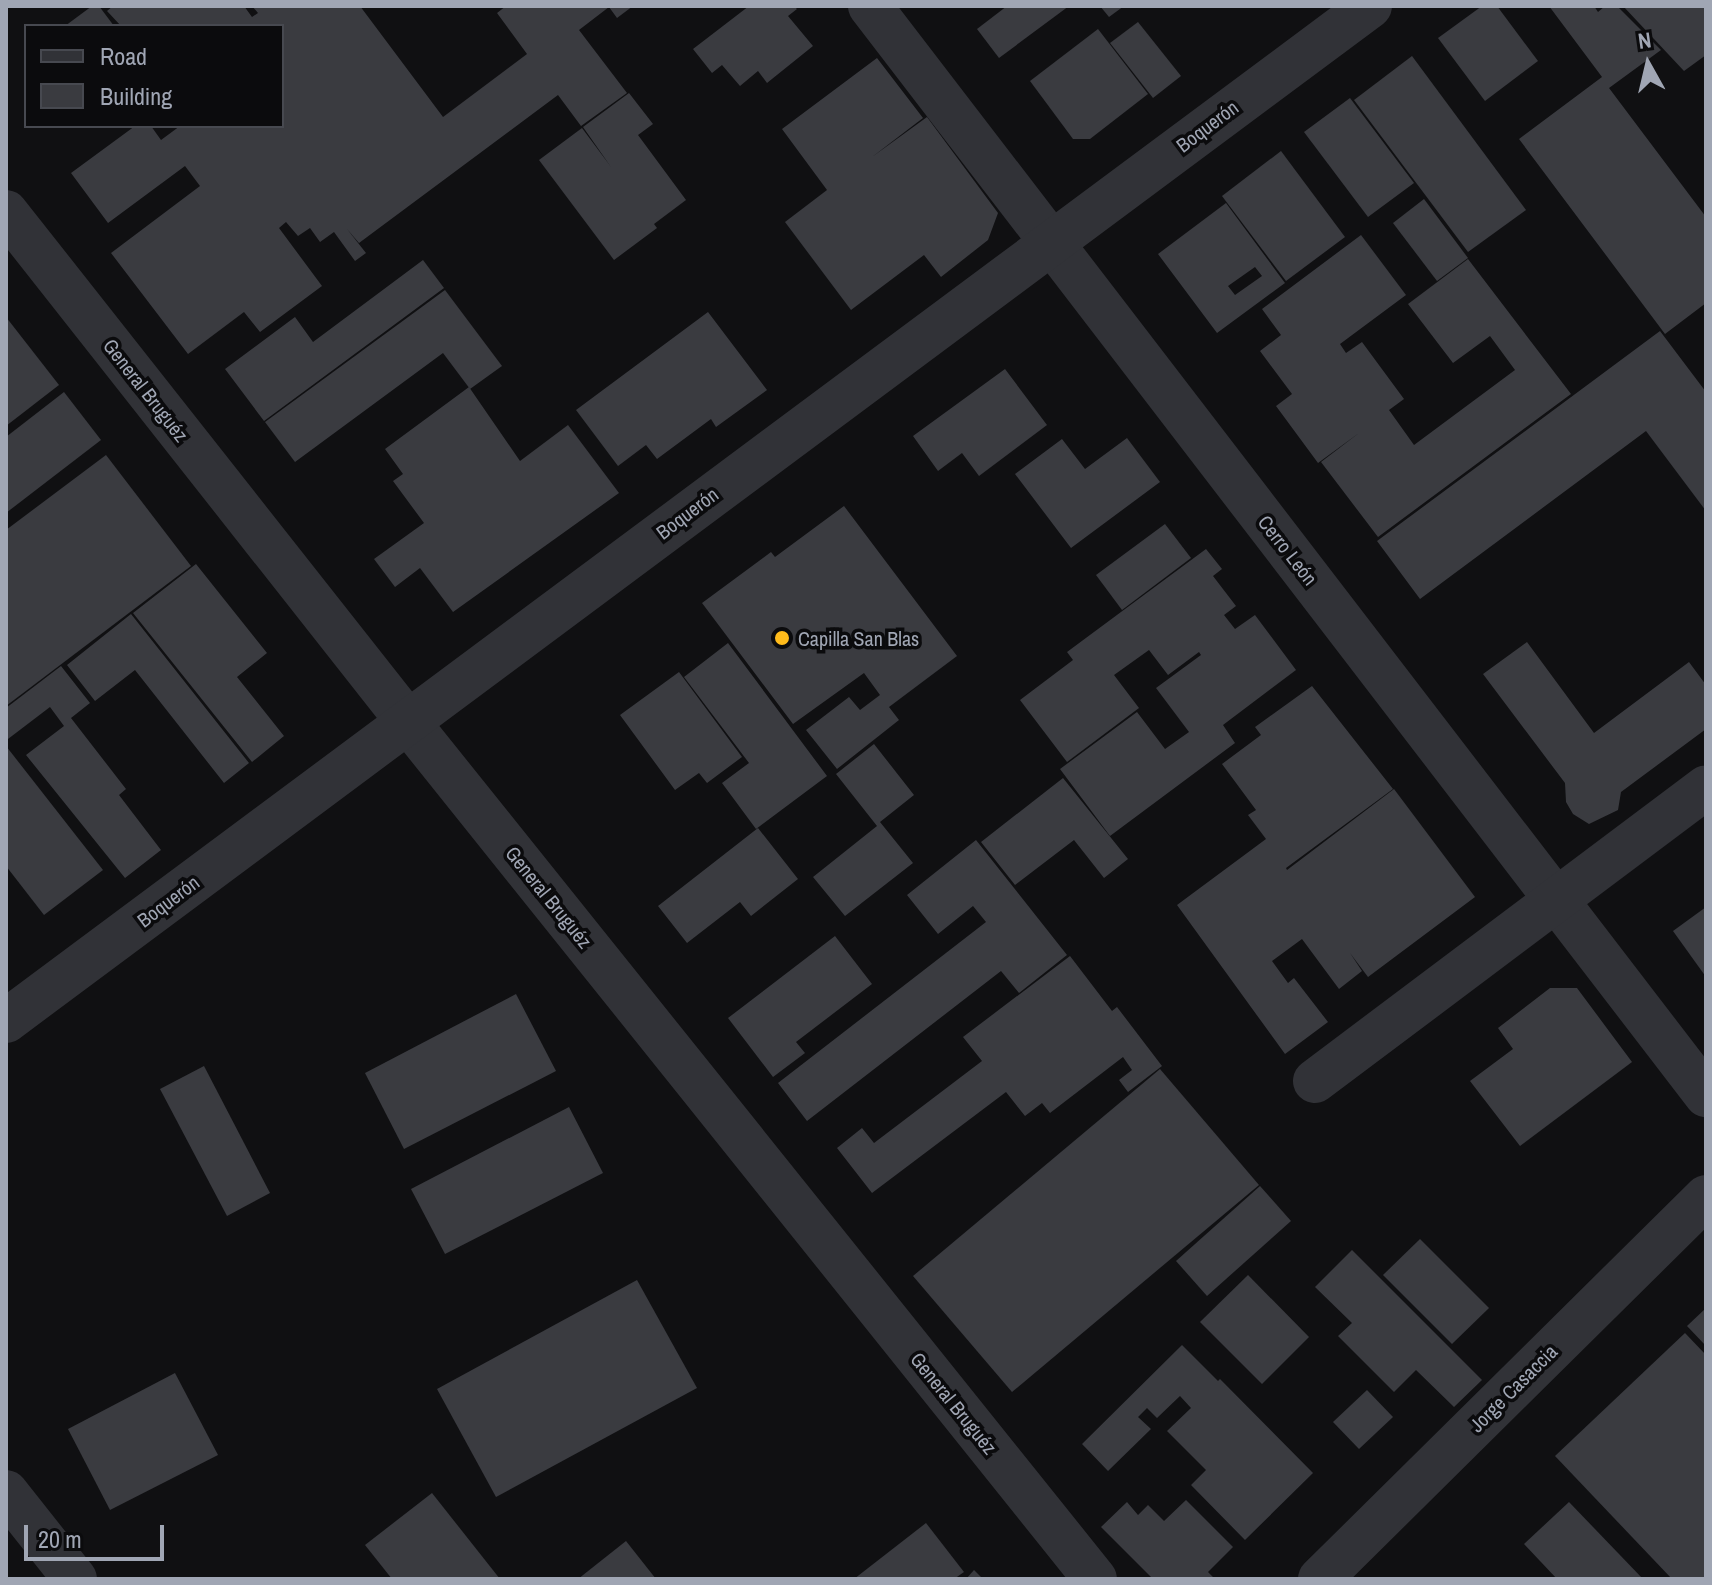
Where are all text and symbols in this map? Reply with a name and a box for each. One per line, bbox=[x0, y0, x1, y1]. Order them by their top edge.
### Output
legend bbox=[24, 24, 284, 128]
north arrow bbox=[1608, 24, 1688, 104]
text: N bbox=[1636, 24, 1653, 56]
text: Road bbox=[100, 40, 147, 72]
text: Building bbox=[100, 80, 172, 112]
street label: Boquerón bbox=[1171, 95, 1243, 157]
street label: General Bruguéz bbox=[98, 334, 194, 446]
street label: Boquerón bbox=[651, 482, 723, 544]
street label: Cerro León bbox=[1253, 510, 1323, 590]
place label: Capilla San Blas bbox=[798, 626, 919, 650]
marker: Capilla San Blas bbox=[773, 629, 791, 647]
street label: General Bruguéz bbox=[501, 841, 597, 953]
street label: Boquerón bbox=[132, 870, 204, 932]
street label: Jorge Casaccia bbox=[1464, 1339, 1562, 1437]
street label: General Bruguéz bbox=[906, 1347, 1002, 1459]
scale bar bbox=[28, 1509, 168, 1559]
text: 20 m bbox=[38, 1523, 82, 1555]

